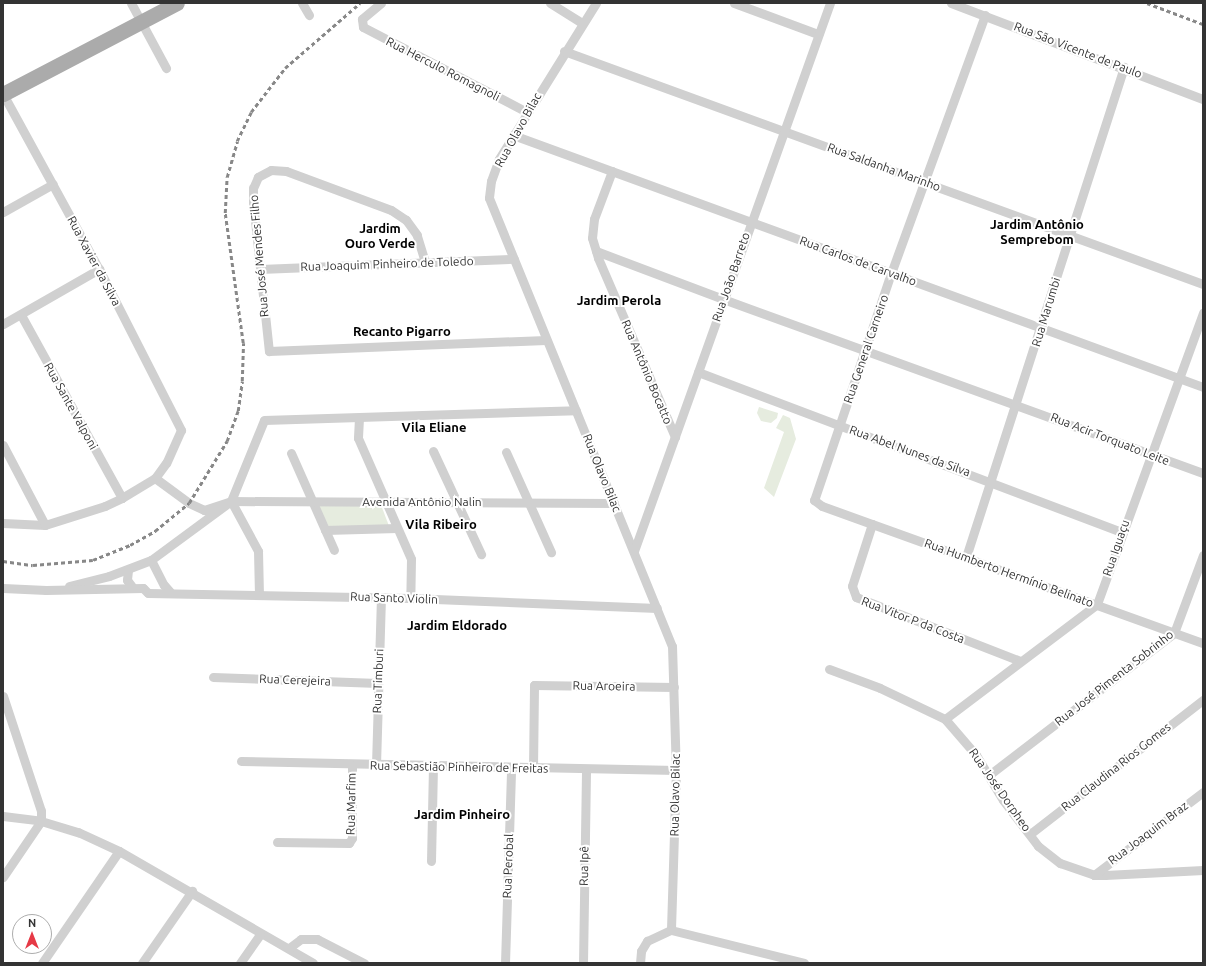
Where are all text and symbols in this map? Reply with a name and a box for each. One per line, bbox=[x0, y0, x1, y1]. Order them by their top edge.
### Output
street label: Rua São Vicente de Paulo bbox=[1012, 19, 1144, 81]
street label: Rua Herculo Romagnoli bbox=[384, 34, 502, 104]
street label: Rua Olavo Bilac bbox=[492, 90, 544, 170]
street label: Rua Saldanha Marinho bbox=[825, 140, 943, 194]
street label: Rua José Mendes Filho bbox=[246, 194, 272, 318]
street label: Rua Xavier da Silva bbox=[64, 214, 124, 308]
district label: Jardim Antônio Semprebom bbox=[990, 217, 1084, 248]
district label: Jardim Ouro Verde bbox=[345, 221, 415, 252]
street label: Rua João Barreto bbox=[709, 231, 753, 323]
street label: Rua Carlos de Carvalho bbox=[798, 233, 918, 289]
street label: Rua Joaquim Pinheiro de Toledo bbox=[300, 254, 474, 274]
street label: Rua Marumbi bbox=[1029, 276, 1063, 348]
district label: Jardim Perola bbox=[577, 292, 661, 308]
street label: Rua General Carneiro bbox=[841, 293, 891, 405]
street label: Rua Antônio Bocatto bbox=[619, 318, 675, 426]
district label: Recanto Pigarro bbox=[353, 323, 451, 339]
street label: Rua Sante Valponi bbox=[41, 360, 101, 452]
street label: Rua Acir Torquato Leite bbox=[1049, 410, 1171, 468]
district label: Vila Eliane bbox=[402, 419, 466, 435]
street label: Rua Abel Nunes da Silva bbox=[848, 422, 972, 480]
street label: Rua Olavo Bilac bbox=[580, 432, 624, 514]
street label: Avenida Antônio Nalin bbox=[362, 495, 482, 509]
district label: Vila Ribeiro bbox=[405, 516, 477, 532]
street label: Rua Iguaçu bbox=[1100, 518, 1132, 578]
street label: Rua Humberto Hermínio Belinato bbox=[923, 536, 1095, 610]
street label: Rua Santo Violin bbox=[350, 589, 438, 607]
street label: Rua Vitor P da Costa bbox=[859, 594, 967, 646]
district label: Jardim Eldorado bbox=[407, 617, 507, 633]
street label: Rua José Pimenta Sobrinho bbox=[1052, 627, 1176, 729]
street label: Rua Timburi bbox=[370, 648, 386, 714]
street label: Rua Cerejeira bbox=[259, 672, 331, 688]
street label: Rua Aroeira bbox=[572, 678, 636, 694]
street label: Rua Claudina Rios Gomes bbox=[1058, 720, 1174, 814]
street label: Rua José Dorpheo bbox=[966, 746, 1034, 834]
street label: Rua Olavo Bilac bbox=[667, 753, 683, 837]
street label: Rua Sebastião Pinheiro de Freitas bbox=[370, 758, 548, 776]
street label: Rua Marfim bbox=[343, 773, 359, 835]
street label: Rua Joaquim Braz bbox=[1105, 798, 1191, 868]
district label: Jardim Pinheiro bbox=[414, 806, 510, 822]
street label: Rua Perobal bbox=[500, 833, 516, 899]
street label: Rua Ipê bbox=[576, 846, 592, 886]
north arrow bbox=[12, 914, 52, 954]
text: N bbox=[28, 917, 36, 929]

